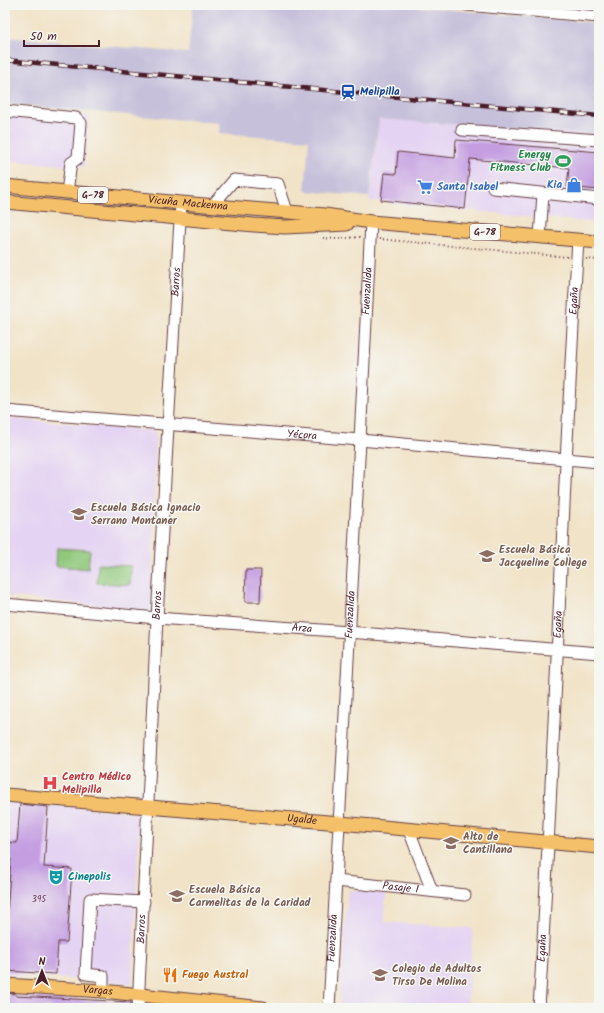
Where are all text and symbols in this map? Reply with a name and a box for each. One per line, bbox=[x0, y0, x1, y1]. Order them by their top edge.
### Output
scale bar bbox=[24, 22, 99, 48]
text: 50 m bbox=[30, 27, 57, 46]
station icon: Melipilla bbox=[339, 83, 357, 101]
place label: Melipilla bbox=[360, 83, 400, 101]
place label: Energy Fitness Club bbox=[490, 146, 551, 177]
sports icon: Energy Fitness Club bbox=[554, 152, 572, 170]
place label: Kia bbox=[547, 176, 562, 194]
shop icon: Kia bbox=[565, 176, 583, 194]
supermarket icon: Santa Isabel bbox=[416, 178, 434, 196]
place label: Santa Isabel bbox=[437, 178, 498, 196]
road number: G-78 bbox=[78, 187, 108, 203]
street label: Vicuña Mackenna bbox=[147, 191, 229, 216]
road number: G-78 bbox=[470, 224, 500, 240]
street label: Barros bbox=[167, 267, 186, 297]
street label: Fuenzalida bbox=[357, 267, 378, 315]
street label: Egaña bbox=[565, 286, 584, 315]
street label: Yécora bbox=[286, 425, 318, 445]
place label: Escuela Básica Ignacio Serrano Montaner bbox=[91, 499, 201, 530]
school or university icon: Escuela Básica Ignacio Serrano Montaner bbox=[70, 505, 88, 523]
place label: Escuela Básica Jacqueline College bbox=[499, 541, 588, 572]
school or university icon: Escuela Básica Jacqueline College bbox=[478, 547, 496, 565]
street label: Barros bbox=[148, 590, 168, 621]
street label: Fuenzalida bbox=[340, 590, 361, 639]
street label: Egaña bbox=[549, 610, 568, 639]
street label: Arza bbox=[291, 619, 313, 638]
place label: Centro Médico Melipilla bbox=[62, 768, 131, 799]
hospital icon: Centro Médico Melipilla bbox=[41, 774, 59, 792]
street label: Ugalde bbox=[286, 810, 318, 830]
place label: Alto de Cantillana bbox=[463, 828, 513, 859]
school or university icon: Alto de Cantillana bbox=[442, 834, 460, 852]
theatre icon: Cinepolis bbox=[47, 868, 65, 886]
place label: Cinepolis bbox=[68, 868, 112, 886]
street label: Pasaje 1 bbox=[381, 877, 420, 899]
place label: Escuela Básica Carmelitas de la Caridad bbox=[189, 881, 312, 912]
school or university icon: Escuela Básica Carmelitas de la Caridad bbox=[168, 887, 186, 905]
house number: 395 bbox=[32, 892, 47, 907]
street label: Barros bbox=[132, 914, 152, 944]
street label: Fuenzalida bbox=[323, 914, 343, 963]
street label: Egaña bbox=[533, 934, 552, 963]
north arrow bbox=[22, 951, 62, 991]
text: N bbox=[39, 953, 46, 971]
place label: Colegio de Adultos Tirso De Molina bbox=[392, 960, 482, 991]
restaurant icon: Fuego Austral bbox=[161, 966, 179, 984]
place label: Fuego Austral bbox=[182, 966, 248, 984]
school or university icon: Colegio de Adultos Tirso De Molina bbox=[371, 966, 389, 984]
street label: Vargas bbox=[82, 981, 114, 1001]

